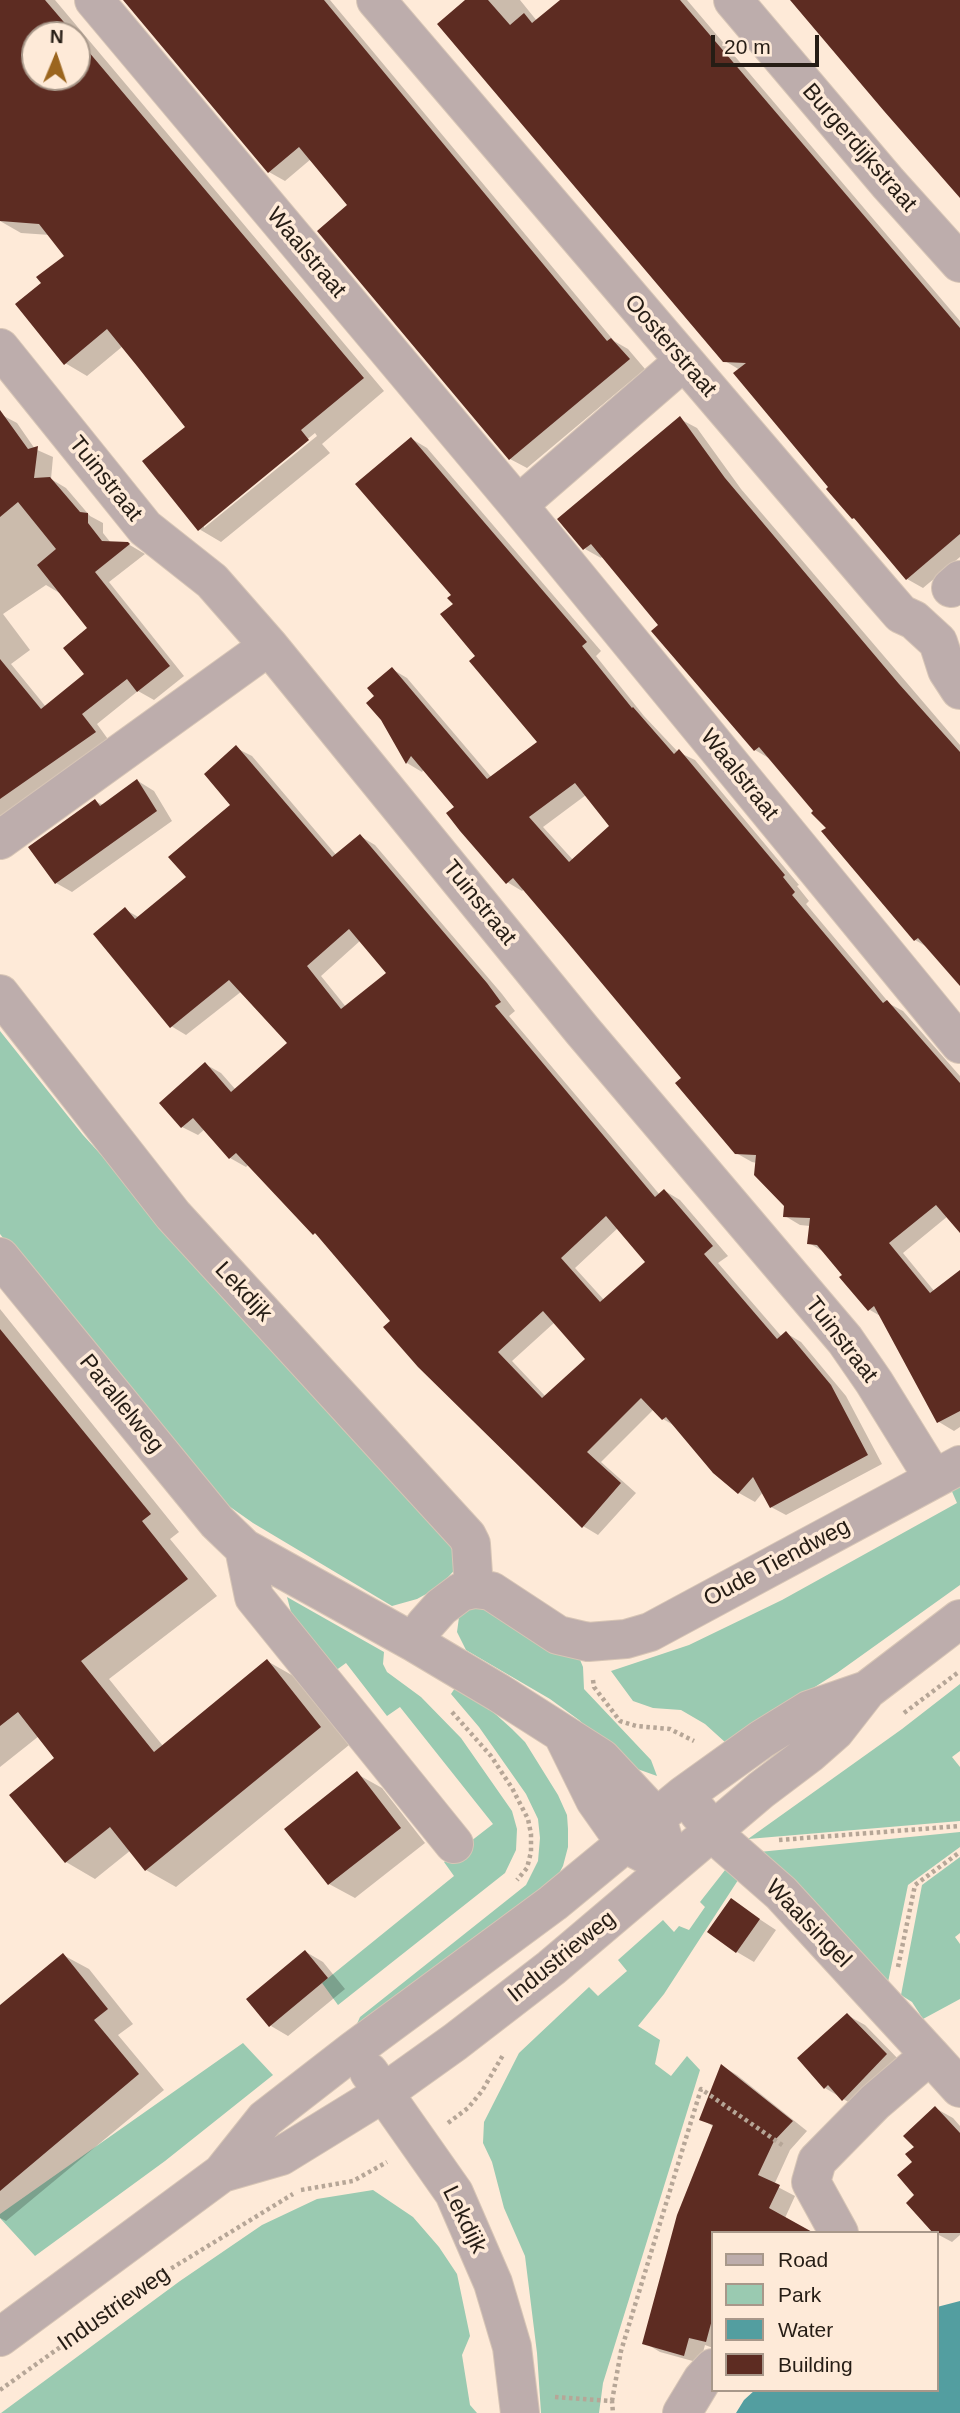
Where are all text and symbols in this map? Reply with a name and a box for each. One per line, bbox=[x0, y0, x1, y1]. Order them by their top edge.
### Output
north arrow bbox=[21, 21, 91, 91]
scale bar bbox=[715, 21, 824, 65]
text: N bbox=[49, 26, 64, 47]
text: 20 m bbox=[724, 35, 771, 58]
street label: Burgerdijkstraat bbox=[796, 78, 922, 218]
street label: Waalstraat bbox=[260, 202, 352, 304]
street label: Oosterstraat bbox=[618, 289, 722, 403]
street label: Tuinstraat bbox=[62, 431, 148, 527]
street label: Waalstraat bbox=[694, 724, 784, 826]
street label: Tuinstraat bbox=[436, 855, 522, 951]
street label: Lekdijk bbox=[208, 1256, 278, 1328]
street label: Tuinstraat bbox=[799, 1292, 883, 1388]
street label: Parallelweg bbox=[73, 1349, 169, 1459]
street label: Oude Tiendweg bbox=[699, 1513, 855, 1613]
street label: Waalsingel bbox=[759, 1874, 857, 1974]
street label: Industrieweg bbox=[503, 1905, 621, 2009]
street label: Lekdijk bbox=[436, 2182, 492, 2258]
legend bbox=[712, 2231, 939, 2392]
text: Road bbox=[778, 2248, 828, 2271]
street label: Industrieweg bbox=[53, 2260, 175, 2358]
text: Park bbox=[778, 2283, 821, 2306]
text: Water bbox=[778, 2318, 833, 2341]
text: Building bbox=[778, 2353, 853, 2376]

